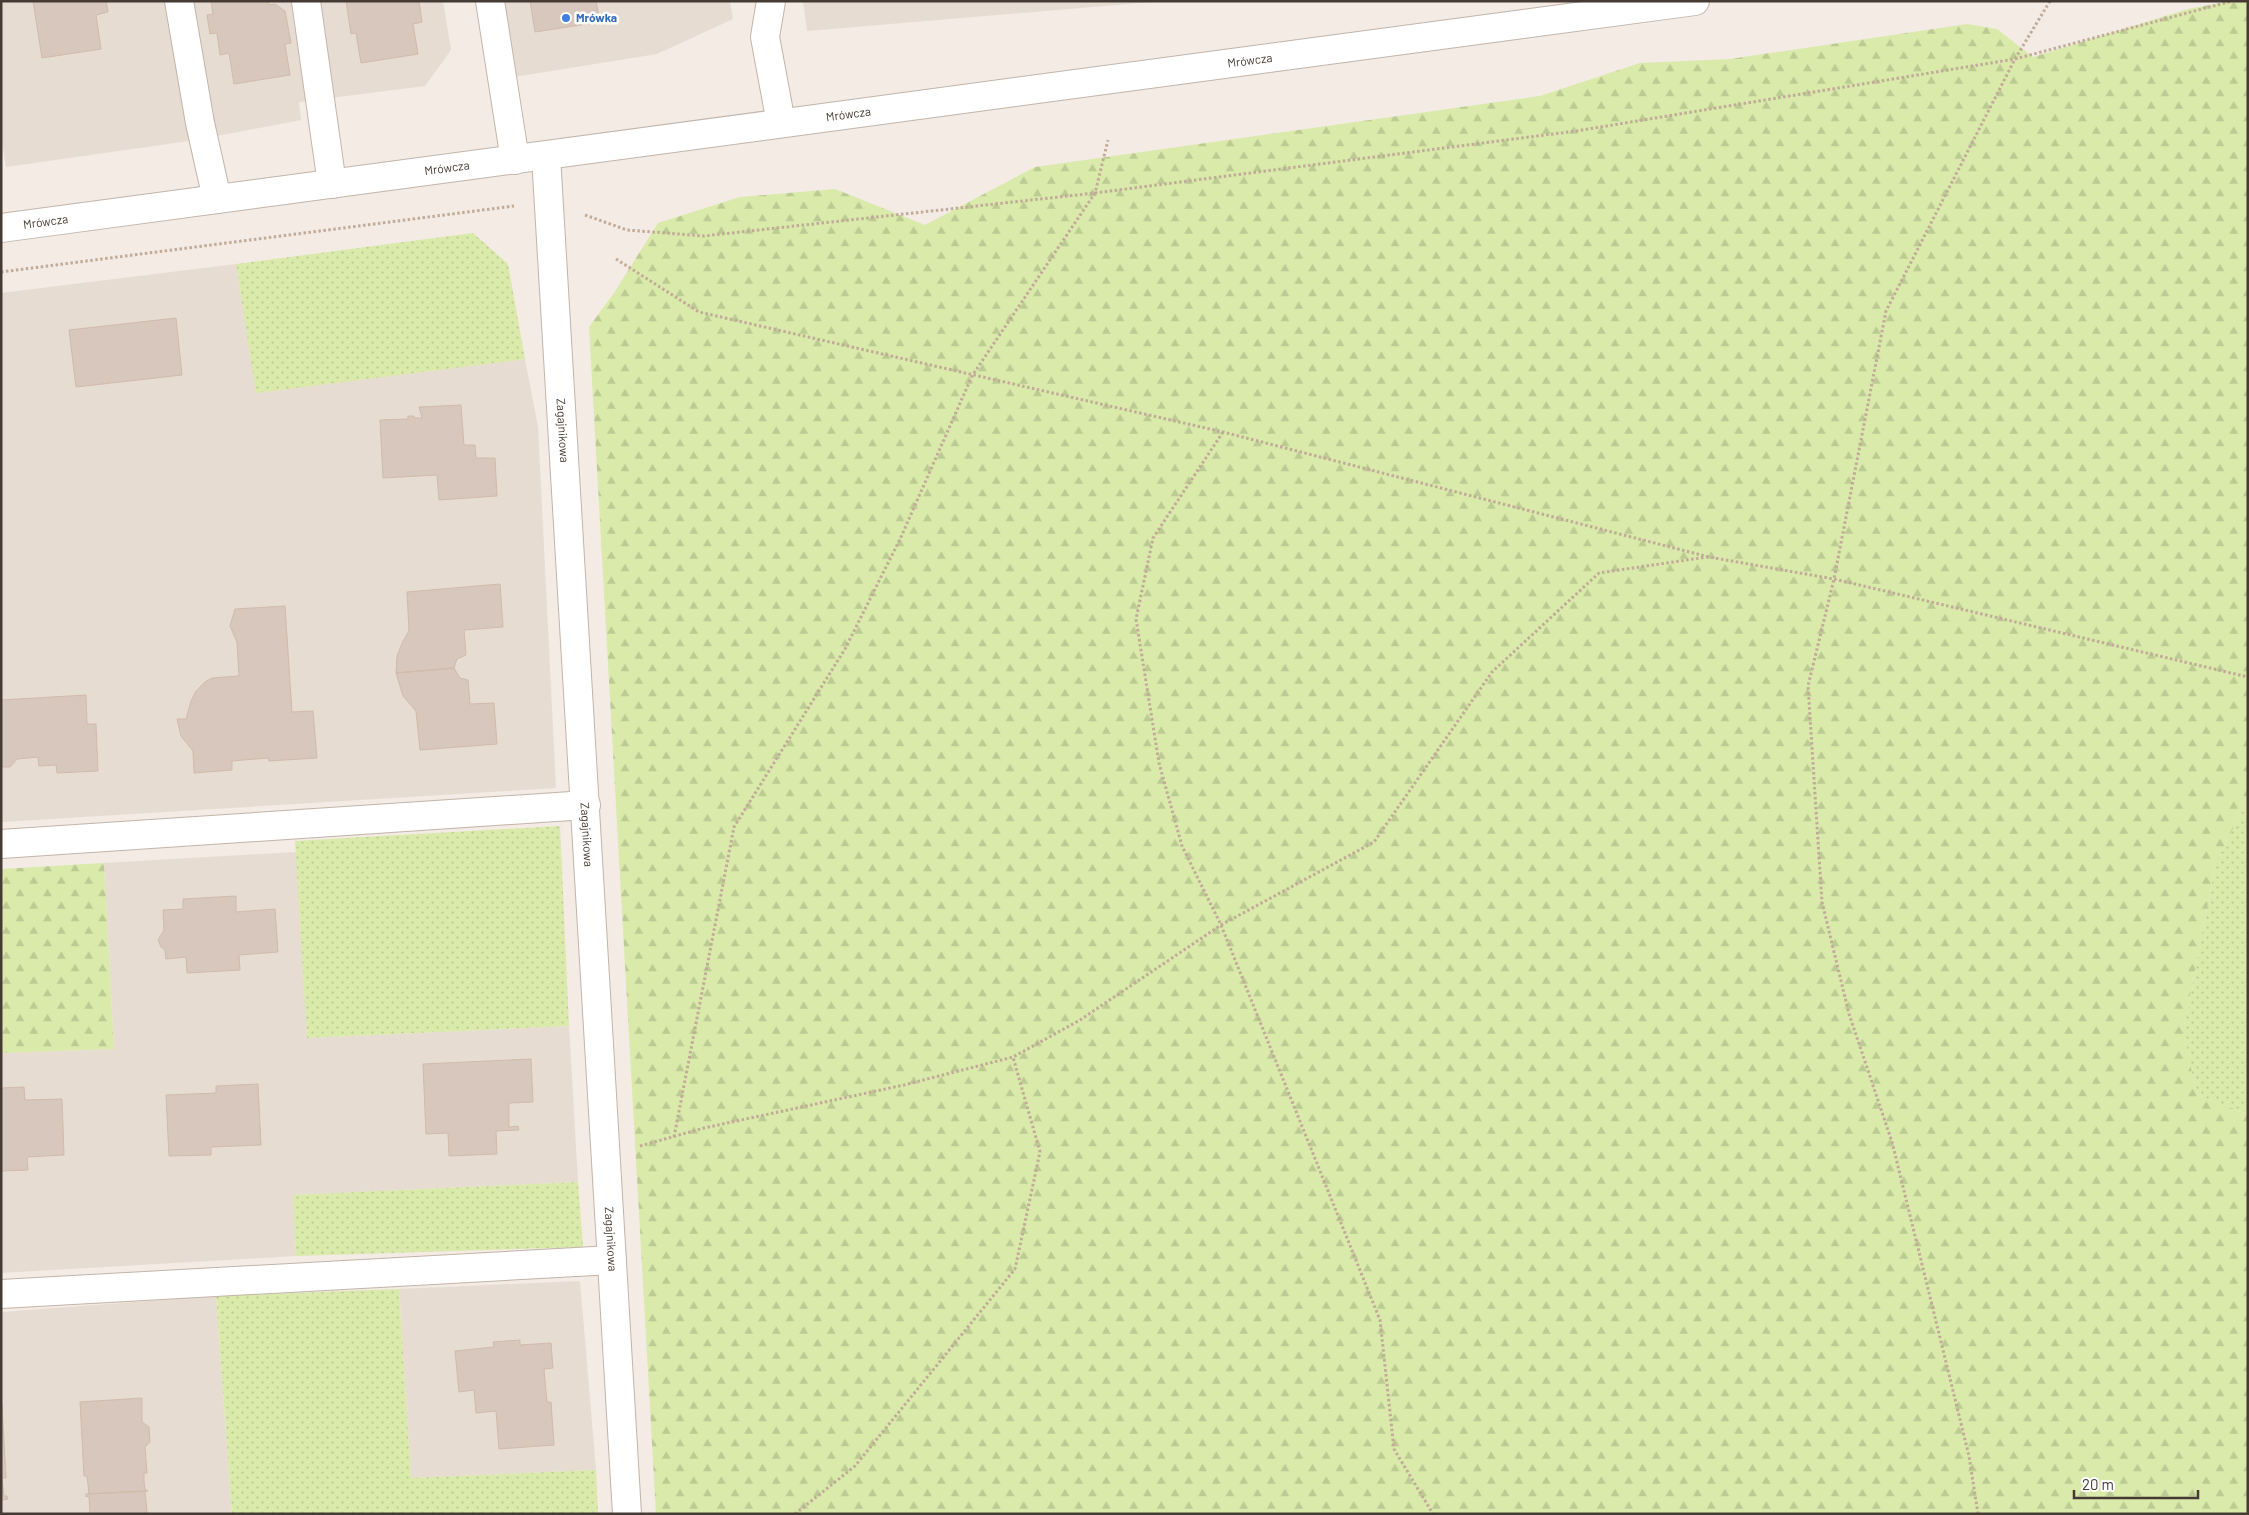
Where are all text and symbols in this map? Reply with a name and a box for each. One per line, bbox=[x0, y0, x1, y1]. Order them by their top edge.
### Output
place label: Mrówka bbox=[576, 10, 617, 24]
marker: Mrówka bbox=[560, 12, 572, 24]
street label: Mrówcza bbox=[1226, 50, 1273, 70]
street label: Mrówcza bbox=[825, 104, 872, 123]
street label: Mrówcza bbox=[423, 157, 470, 177]
street label: Mrówcza bbox=[22, 211, 69, 231]
street label: Zagajnikowa bbox=[554, 398, 572, 463]
street label: Zagajnikowa bbox=[579, 802, 596, 867]
street label: Zagajnikowa bbox=[603, 1206, 621, 1272]
scale bar bbox=[2074, 1468, 2198, 1500]
text: 20 m bbox=[2082, 1475, 2114, 1493]

